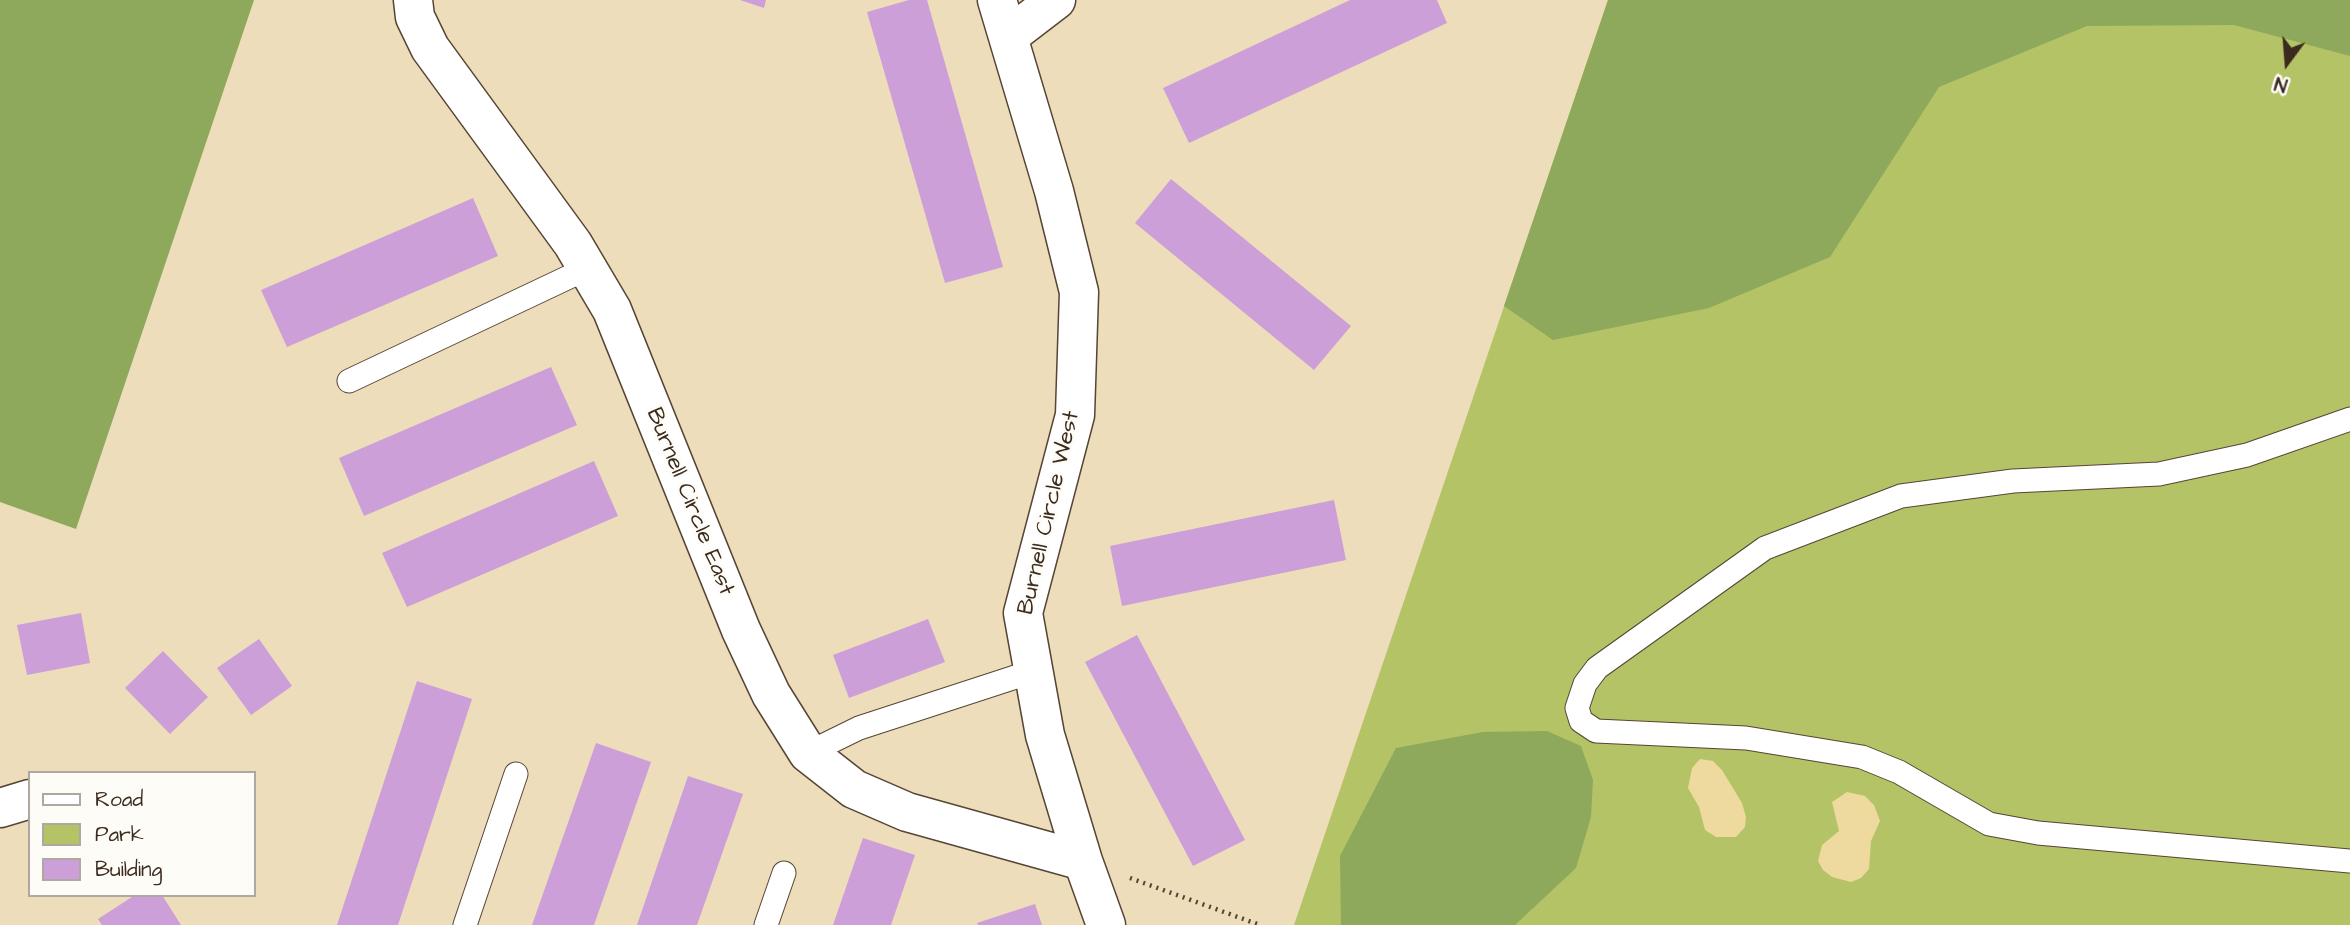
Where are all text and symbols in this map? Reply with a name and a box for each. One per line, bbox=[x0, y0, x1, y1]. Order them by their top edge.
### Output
north arrow bbox=[2252, 28, 2322, 98]
text: N bbox=[2272, 69, 2291, 98]
street label: Burnell Circle East bbox=[639, 404, 739, 600]
street label: Burnell Circle West bbox=[1013, 408, 1087, 618]
legend bbox=[28, 771, 256, 897]
text: Road bbox=[95, 785, 143, 814]
text: Park bbox=[95, 820, 144, 849]
text: Building bbox=[95, 855, 162, 884]

